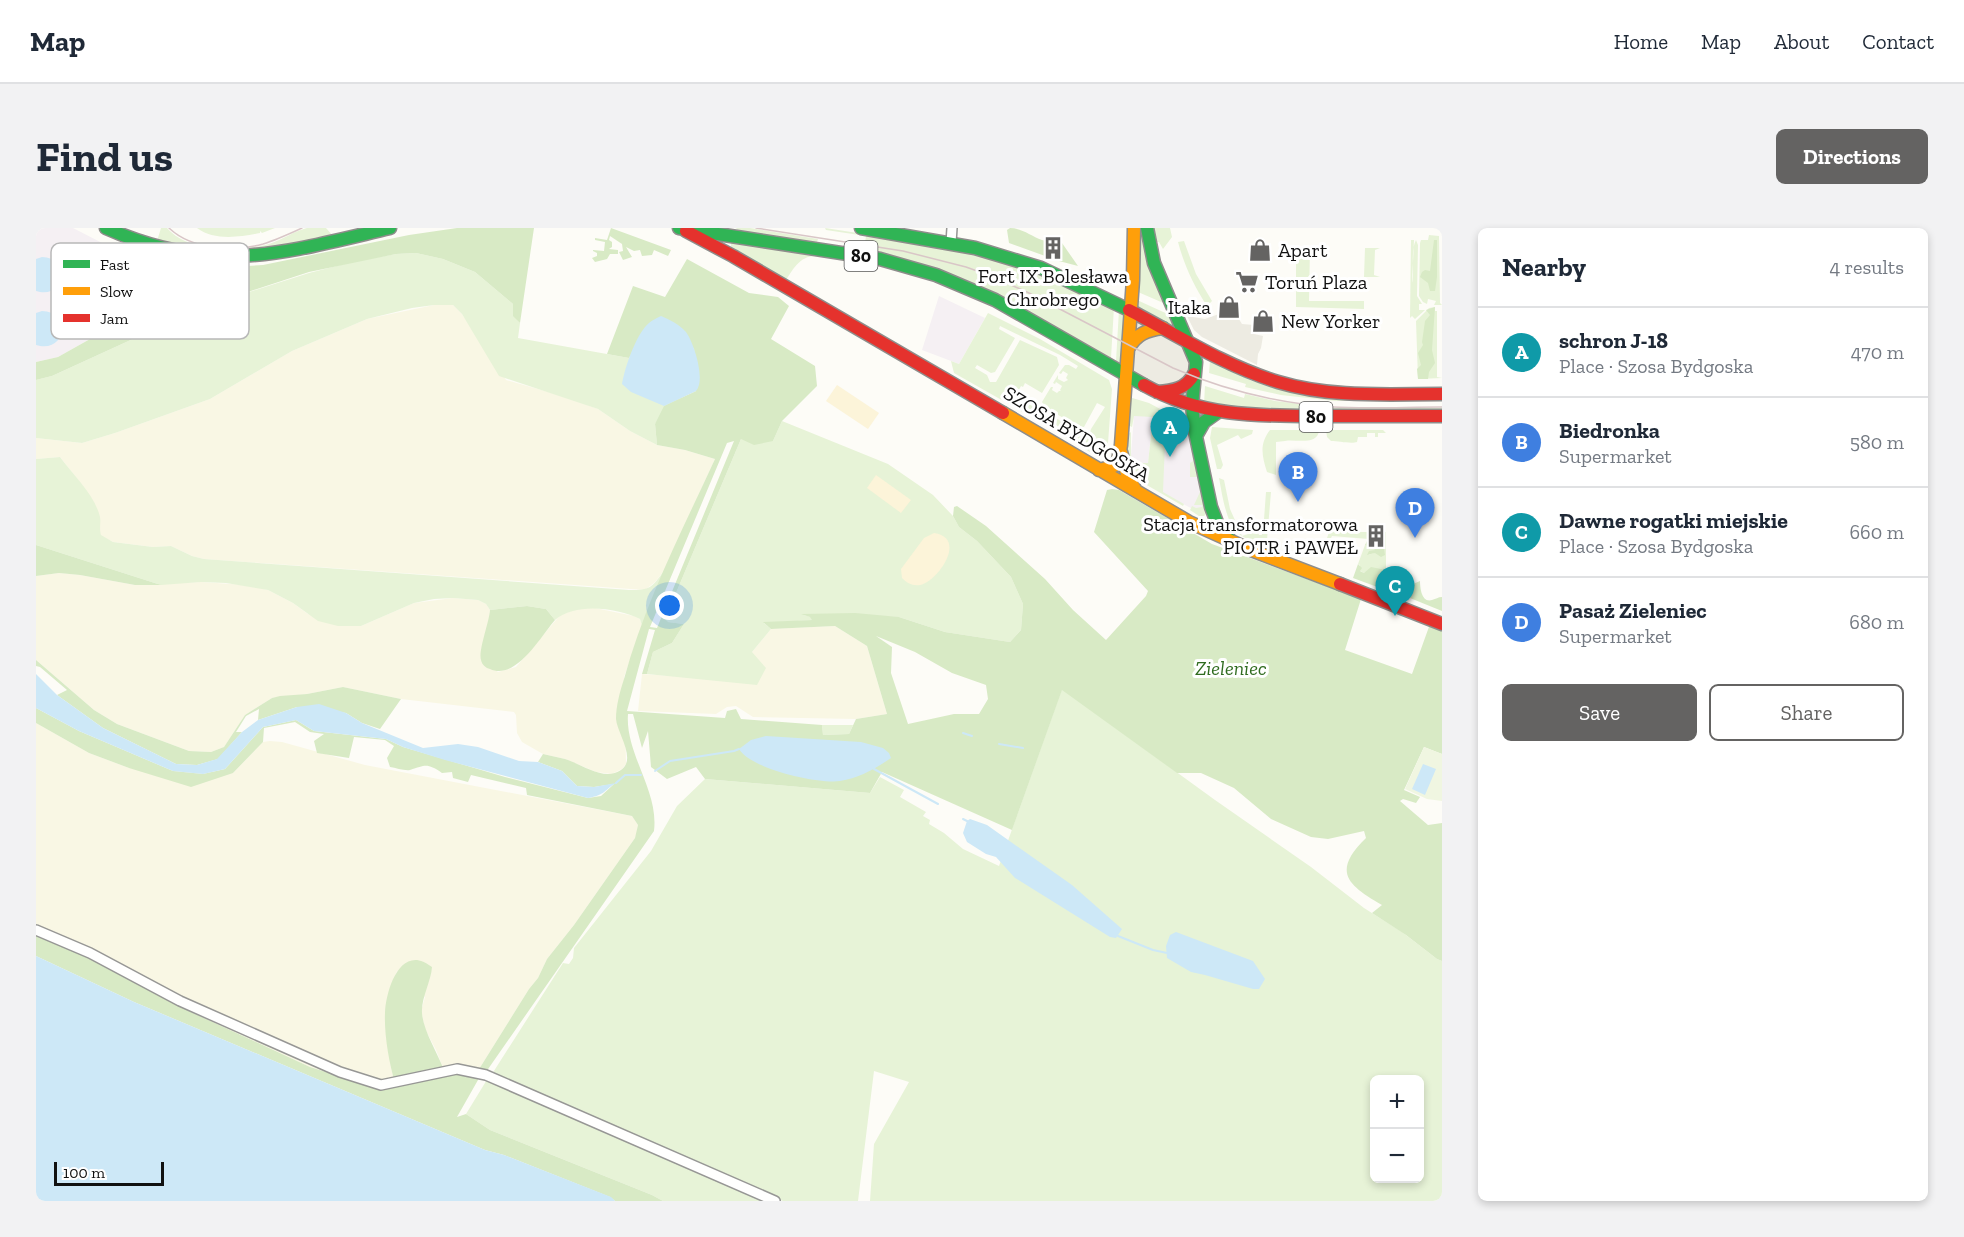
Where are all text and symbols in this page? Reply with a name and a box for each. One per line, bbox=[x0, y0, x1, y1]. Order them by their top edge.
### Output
text: Map bbox=[30, 25, 85, 58]
text: Home bbox=[1614, 29, 1668, 54]
text: Map bbox=[1701, 29, 1741, 54]
text: About bbox=[1774, 29, 1829, 54]
text: Contact bbox=[1862, 29, 1934, 54]
button: Directions bbox=[1776, 129, 1928, 184]
text: Find us bbox=[36, 131, 173, 182]
building icon: Fort IX Bolesława Chrobrego bbox=[1040, 235, 1066, 261]
shop icon: Apart bbox=[1247, 237, 1273, 263]
place label: Apart bbox=[1278, 238, 1328, 262]
road number: 80 bbox=[844, 241, 878, 271]
legend bbox=[51, 243, 249, 339]
text: Nearby bbox=[1502, 251, 1586, 283]
text: Fast bbox=[100, 255, 129, 274]
text: 4 results bbox=[1829, 255, 1904, 279]
place label: Fort IX Bolesława Chrobrego bbox=[978, 264, 1128, 311]
supermarket icon: Toruń Plaza bbox=[1234, 269, 1260, 295]
place label: Toruń Plaza bbox=[1265, 270, 1368, 294]
text: Slow bbox=[100, 282, 134, 301]
shop icon: Itaka bbox=[1216, 294, 1242, 320]
place label: Itaka bbox=[1168, 295, 1211, 319]
shop icon: New Yorker bbox=[1250, 308, 1276, 334]
text: Jam bbox=[100, 309, 129, 328]
place label: New Yorker bbox=[1281, 309, 1380, 333]
text: schron J-18 bbox=[1559, 327, 1668, 354]
text: A bbox=[1515, 340, 1528, 364]
text: 470 m bbox=[1851, 340, 1904, 364]
text: Place · Szosa Bydgoska bbox=[1559, 354, 1753, 378]
street label: SZOSA BYDGOSKA bbox=[999, 381, 1156, 488]
road number: 80 bbox=[1300, 402, 1332, 432]
pin: A bbox=[1150, 408, 1190, 457]
text: Biedronka bbox=[1559, 417, 1660, 444]
text: B bbox=[1515, 430, 1528, 454]
text: 580 m bbox=[1850, 430, 1904, 454]
text: Supermarket bbox=[1559, 444, 1672, 468]
pin: B bbox=[1278, 452, 1318, 502]
pin: D bbox=[1396, 488, 1434, 538]
text: Dawne rogatki miejskie bbox=[1559, 507, 1788, 534]
place label: Stacja transformatorowa PIOTR i PAWEŁ bbox=[1143, 512, 1358, 559]
text: C bbox=[1515, 520, 1528, 544]
text: 660 m bbox=[1849, 520, 1904, 544]
building icon: Stacja transformatorowa PIOTR i PAWEŁ bbox=[1363, 523, 1389, 549]
text: Place · Szosa Bydgoska bbox=[1559, 534, 1753, 558]
pin: C bbox=[1376, 566, 1414, 616]
your location bbox=[655, 591, 684, 620]
text: Pasaż Zieleniec bbox=[1559, 597, 1707, 624]
text: D bbox=[1515, 610, 1528, 634]
text: 680 m bbox=[1849, 610, 1904, 634]
text: Supermarket bbox=[1559, 624, 1672, 648]
park label: Zieleniec bbox=[1195, 656, 1267, 680]
button: Save bbox=[1502, 684, 1697, 741]
button: Share bbox=[1709, 684, 1904, 741]
map controls bbox=[1370, 1075, 1424, 1183]
button: + bbox=[1370, 1075, 1424, 1129]
button: − bbox=[1370, 1129, 1424, 1183]
scale bar bbox=[54, 1159, 164, 1186]
text: 100 m bbox=[63, 1163, 105, 1182]

